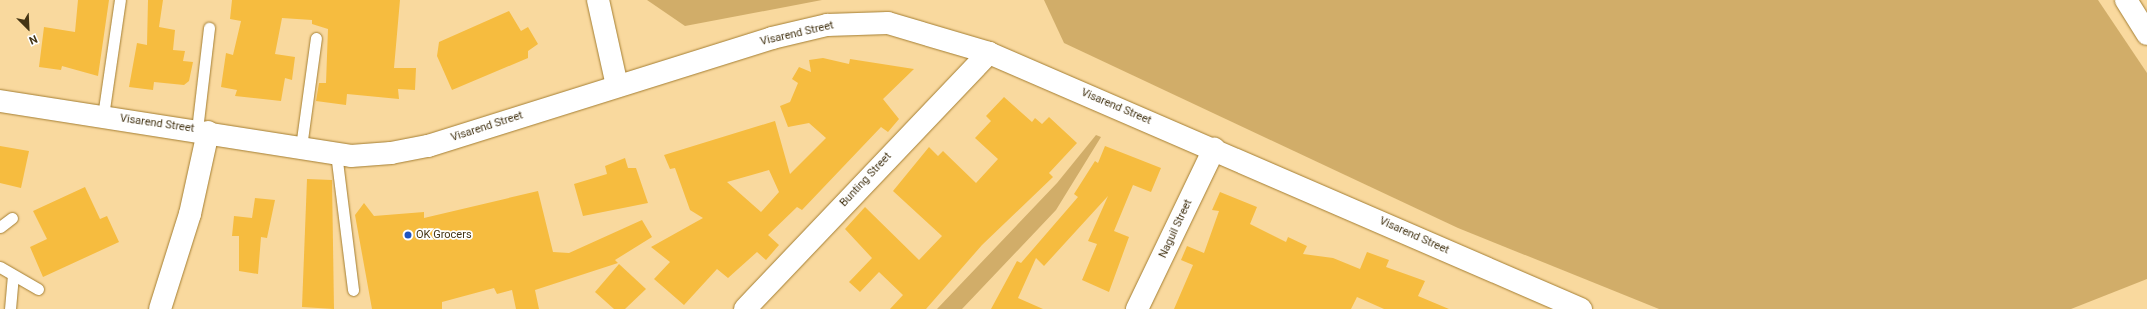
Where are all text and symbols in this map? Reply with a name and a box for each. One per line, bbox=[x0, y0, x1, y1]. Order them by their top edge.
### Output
north arrow bbox=[8, 8, 48, 48]
street label: Visarend Street bbox=[759, 19, 835, 49]
text: N bbox=[27, 32, 39, 47]
street label: Visarend Street bbox=[1079, 86, 1153, 128]
street label: Visarend Street bbox=[449, 109, 525, 145]
street label: Visarend Street bbox=[119, 112, 195, 136]
street label: Bunting Street bbox=[838, 150, 894, 210]
street label: Naguil Street bbox=[1157, 198, 1195, 260]
street label: Visarend Street bbox=[1377, 215, 1451, 257]
place label: OK Grocers bbox=[416, 228, 472, 242]
marker: OK Grocers bbox=[403, 230, 413, 240]

